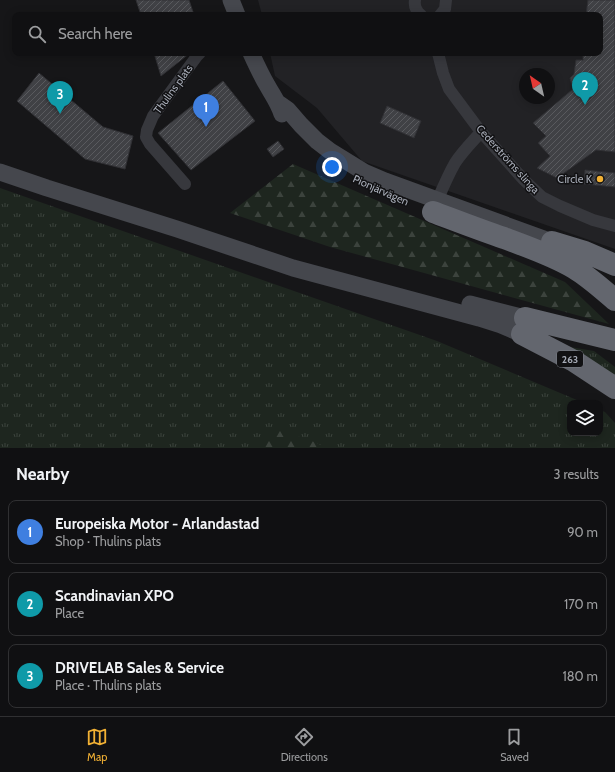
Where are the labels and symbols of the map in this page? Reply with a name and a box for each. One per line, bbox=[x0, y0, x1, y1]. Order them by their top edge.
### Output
street label: Thulins plats bbox=[150, 61, 196, 116]
north arrow bbox=[519, 68, 555, 104]
pin: 2 bbox=[572, 72, 598, 105]
pin: 3 bbox=[47, 81, 73, 114]
pin: 1 bbox=[193, 94, 219, 127]
street label: Cederströms slinga bbox=[473, 122, 543, 197]
your location bbox=[322, 157, 342, 177]
street label: Pionjärvägen bbox=[351, 171, 411, 209]
place label: Circle K bbox=[557, 172, 593, 186]
marker: Circle K bbox=[595, 174, 605, 184]
road number: 263 bbox=[557, 351, 583, 367]

